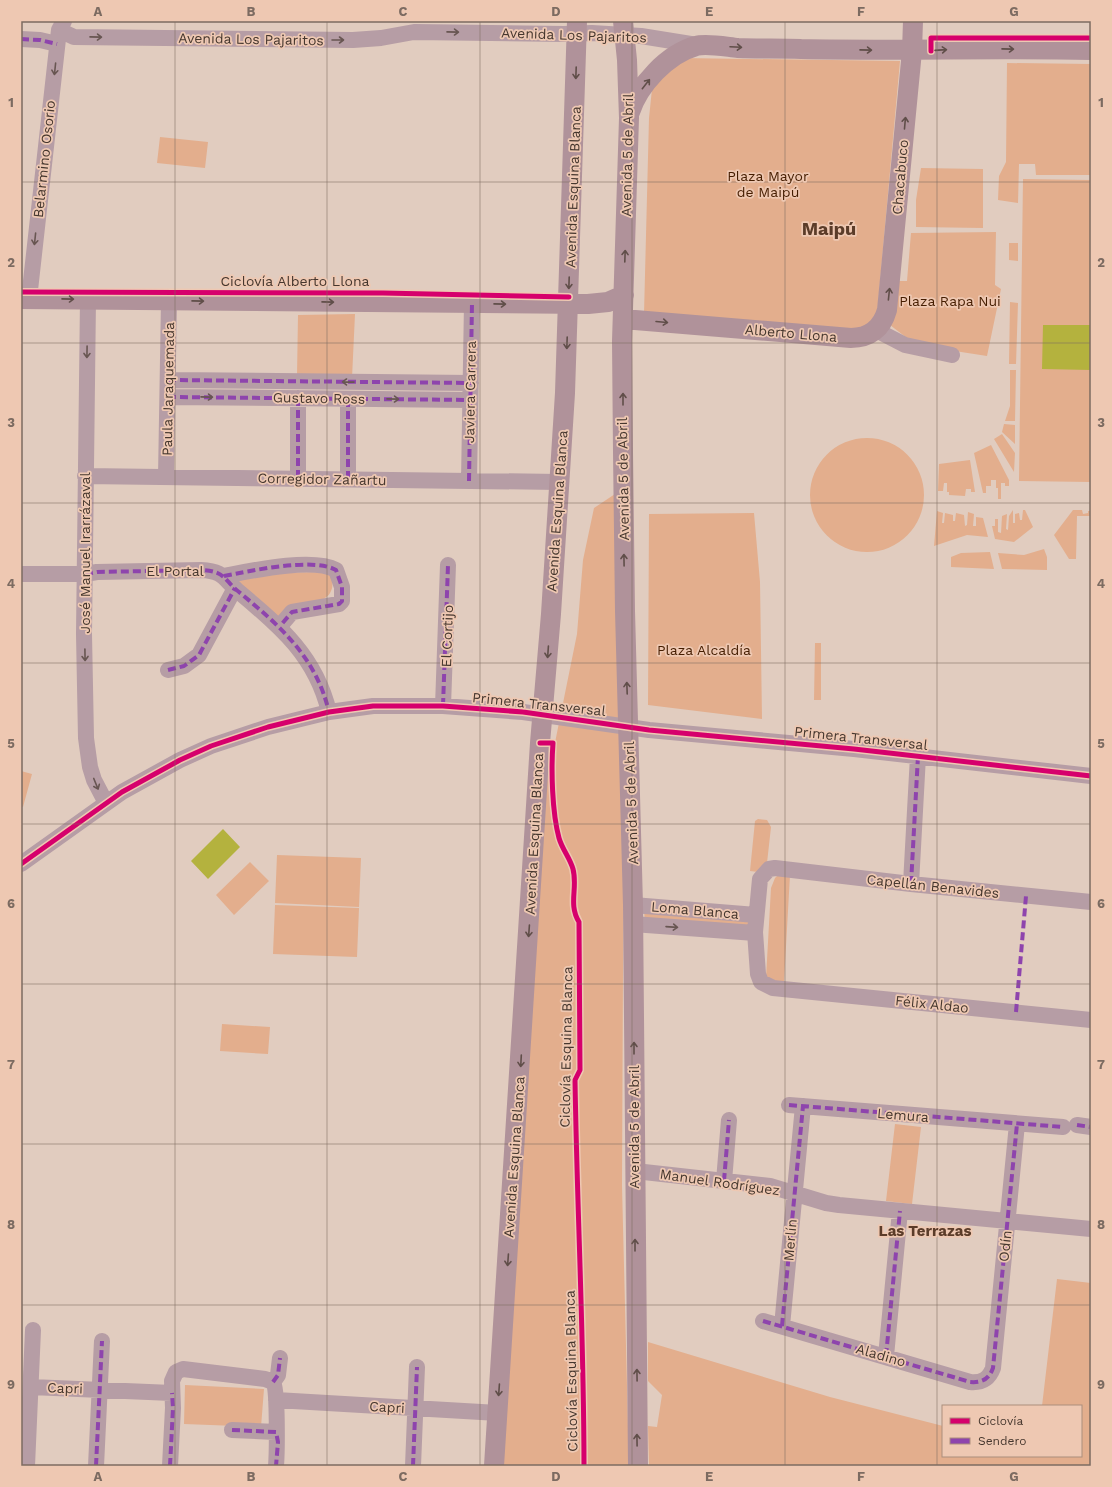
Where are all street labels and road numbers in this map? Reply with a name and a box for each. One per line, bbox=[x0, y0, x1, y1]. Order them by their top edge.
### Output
street label: Avenida Los Pajaritos bbox=[501, 24, 647, 46]
street label: Avenida Los Pajaritos bbox=[178, 30, 324, 48]
street label: Avenida 5 de Abril bbox=[618, 92, 636, 217]
street label: Belarmino Osorio bbox=[30, 99, 58, 219]
street label: Avenida Esquina Blanca bbox=[562, 106, 584, 268]
street label: Chacabuco bbox=[889, 139, 911, 215]
street label: Ciclovía Alberto Llona bbox=[220, 273, 370, 289]
street label: Alberto Llona bbox=[744, 321, 838, 345]
street label: Paula Jaraquemada bbox=[159, 322, 177, 456]
street label: Javiera Carrera bbox=[461, 341, 479, 443]
street label: Gustavo Ross bbox=[273, 389, 365, 407]
street label: Avenida 5 de Abril bbox=[614, 416, 632, 541]
street label: Avenida Esquina Blanca bbox=[543, 430, 571, 592]
street label: Corregidor Zañartu bbox=[257, 470, 387, 488]
street label: José Manuel Irarrázaval bbox=[77, 472, 93, 634]
street label: El Portal bbox=[146, 563, 205, 579]
street label: El Cortijo bbox=[438, 604, 456, 668]
street label: Primera Transversal bbox=[471, 689, 607, 719]
street label: Primera Transversal bbox=[793, 723, 929, 753]
street label: Avenida 5 de Abril bbox=[621, 740, 641, 865]
street label: Avenida Esquina Blanca bbox=[522, 753, 546, 915]
street label: Capellán Benavides bbox=[866, 871, 1000, 901]
street label: Loma Blanca bbox=[650, 898, 740, 922]
street label: Ciclovía Esquina Blanca bbox=[557, 966, 575, 1128]
street label: Félix Aldao bbox=[894, 992, 970, 1016]
street label: Avenida 5 de Abril bbox=[626, 1065, 642, 1189]
street label: Avenida Esquina Blanca bbox=[500, 1076, 528, 1238]
street label: Lemura bbox=[877, 1105, 929, 1125]
street label: Manuel Rodríguez bbox=[659, 1166, 781, 1198]
street label: Merlín bbox=[780, 1218, 800, 1262]
street label: Odín bbox=[995, 1229, 1015, 1263]
street label: Ciclovía Esquina Blanca bbox=[562, 1290, 580, 1452]
street label: Aladino bbox=[854, 1340, 908, 1370]
street label: Capri bbox=[47, 1379, 83, 1397]
street label: Capri bbox=[369, 1398, 405, 1416]

